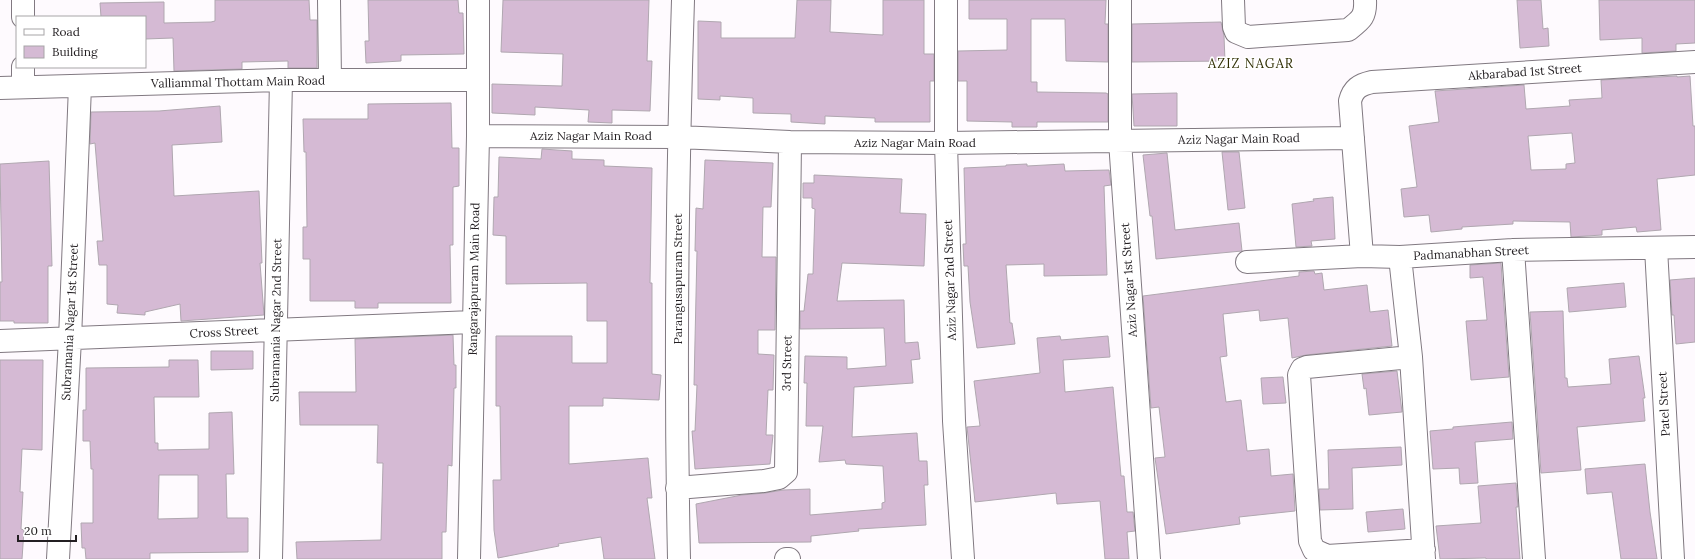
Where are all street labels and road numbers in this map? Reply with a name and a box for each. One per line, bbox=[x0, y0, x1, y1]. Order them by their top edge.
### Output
street label: Akbarabad 1st Street bbox=[1467, 60, 1583, 83]
street label: Valliammal Thottam Main Road bbox=[150, 72, 325, 91]
street label: Aziz Nagar Main Road bbox=[529, 128, 652, 143]
street label: Aziz Nagar Main Road bbox=[1177, 130, 1300, 147]
street label: Aziz Nagar Main Road bbox=[853, 135, 976, 150]
street label: Rangarajapuram Main Road bbox=[465, 202, 482, 356]
street label: Parangusapuram Street bbox=[670, 213, 685, 345]
street label: Aziz Nagar 2nd Street bbox=[940, 219, 959, 342]
street label: Aziz Nagar 1st Street bbox=[1117, 222, 1140, 339]
street label: Subramania Nagar 2nd Street bbox=[267, 238, 284, 402]
street label: Padmanabhan Street bbox=[1413, 242, 1530, 263]
street label: Subramania Nagar 1st Street bbox=[58, 243, 81, 401]
street label: Cross Street bbox=[189, 322, 259, 341]
street label: 3rd Street bbox=[779, 334, 794, 391]
street label: Patel Street bbox=[1654, 371, 1673, 437]

